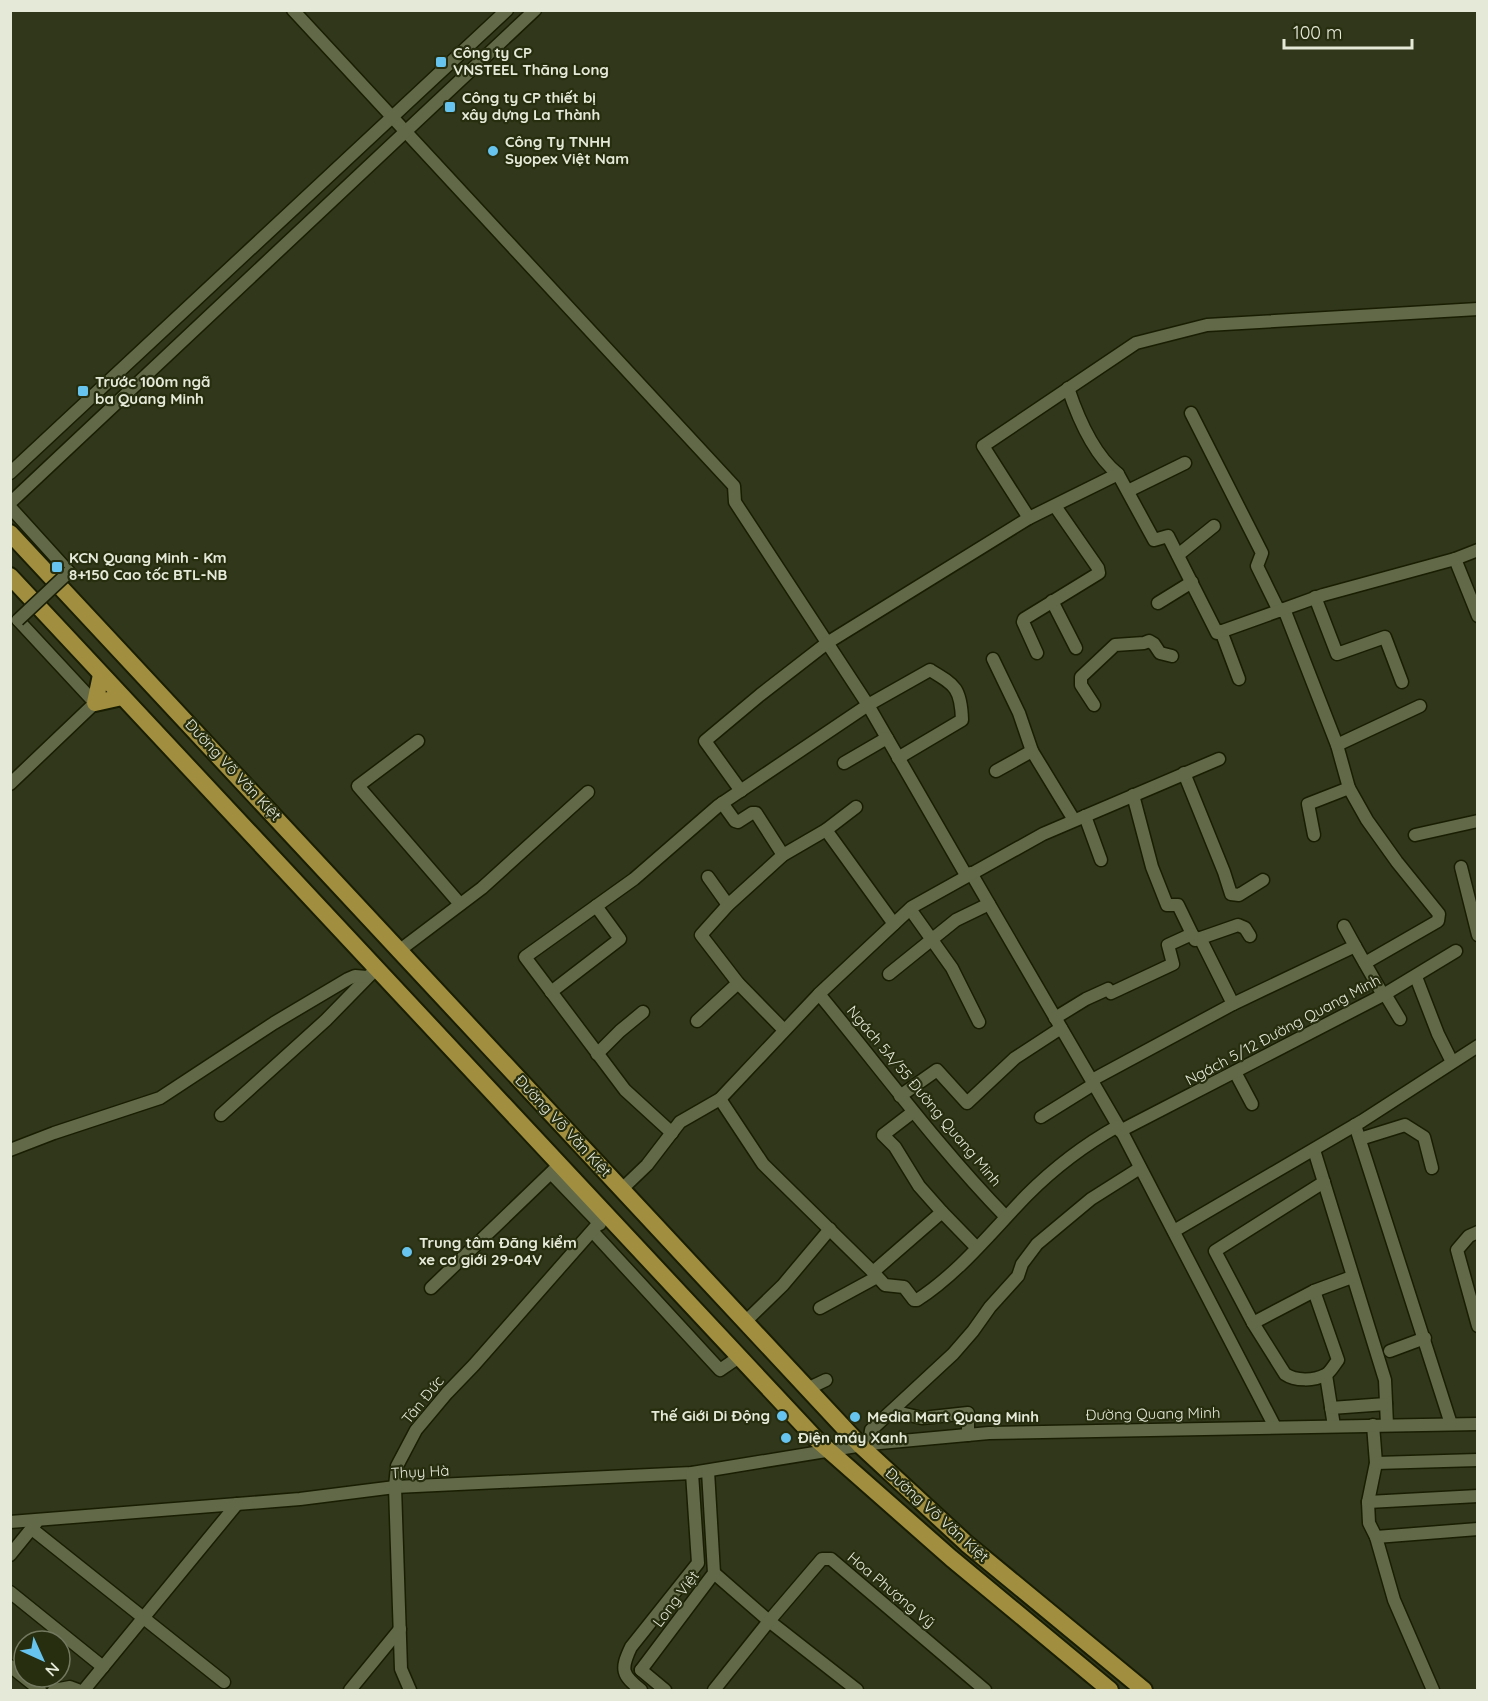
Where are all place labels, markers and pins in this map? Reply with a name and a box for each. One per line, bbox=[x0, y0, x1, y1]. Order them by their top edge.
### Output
place label: Công ty CP VNSTEEL Thăng Long bbox=[453, 43, 609, 79]
marker: Công ty CP VNSTEEL Thăng Long bbox=[434, 55, 448, 69]
place label: Công ty CP thiết bị xây dựng La Thành bbox=[462, 88, 600, 124]
marker: Công ty CP thiết bị xây dựng La Thành bbox=[443, 100, 457, 114]
place label: Công Ty TNHH Syopex Việt Nam bbox=[505, 132, 629, 168]
marker: Công Ty TNHH Syopex Việt Nam bbox=[486, 144, 500, 158]
place label: Trước 100m ngã ba Quang Minh bbox=[95, 372, 210, 408]
marker: Trước 100m ngã ba Quang Minh bbox=[76, 384, 90, 398]
place label: KCN Quang Minh - Km 8+150 Cao tốc BTL-NB bbox=[69, 548, 227, 584]
marker: KCN Quang Minh - Km 8+150 Cao tốc BTL-NB bbox=[50, 560, 64, 574]
place label: Trung tâm Đăng kiểm xe cơ giới 29-04V bbox=[419, 1233, 577, 1269]
marker: Trung tâm Đăng kiểm xe cơ giới 29-04V bbox=[400, 1245, 414, 1259]
place label: Thế Giới Di Động bbox=[651, 1406, 770, 1425]
place label: Media Mart Quang Minh bbox=[867, 1407, 1039, 1426]
marker: Thế Giới Di Động bbox=[775, 1409, 789, 1423]
marker: Media Mart Quang Minh bbox=[848, 1410, 862, 1424]
place label: Điện máy Xanh bbox=[797, 1428, 908, 1447]
marker: Điện máy Xanh bbox=[779, 1431, 793, 1445]

